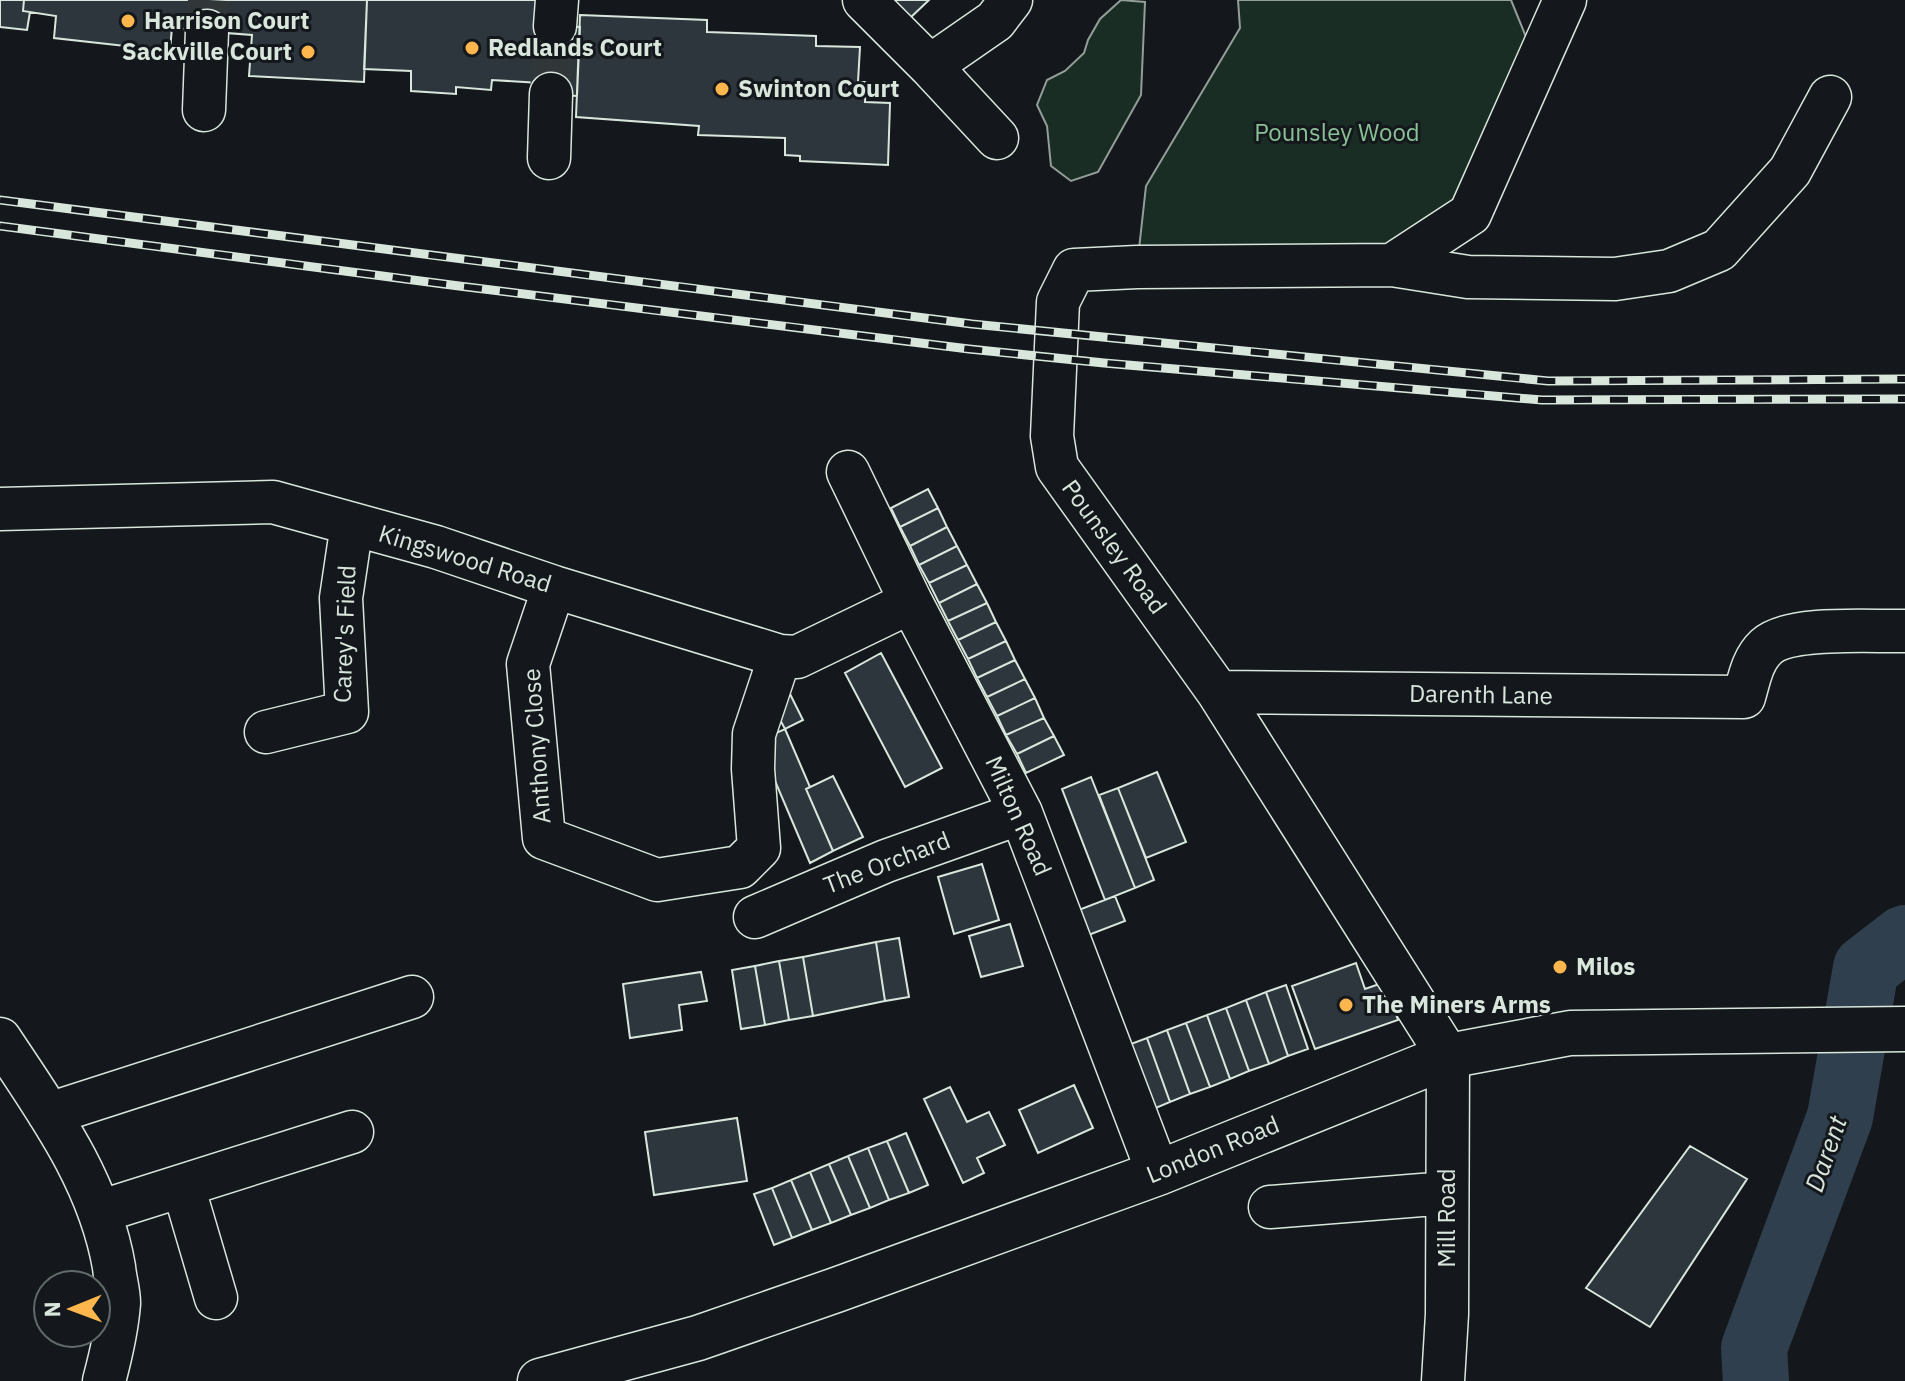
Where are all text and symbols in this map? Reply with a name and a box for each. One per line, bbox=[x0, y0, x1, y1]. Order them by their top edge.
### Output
place label: Harrison Court bbox=[144, 4, 309, 36]
marker: Harrison Court bbox=[119, 12, 137, 30]
place label: Redlands Court bbox=[488, 31, 662, 63]
place label: Sackville Court bbox=[122, 35, 292, 67]
marker: Redlands Court bbox=[463, 39, 481, 57]
marker: Sackville Court bbox=[299, 43, 317, 61]
place label: Swinton Court bbox=[738, 72, 899, 104]
marker: Swinton Court bbox=[713, 80, 731, 98]
park label: Pounsley Wood bbox=[1254, 116, 1420, 148]
street label: Pounsley Road bbox=[1055, 473, 1174, 620]
street label: Kingswood Road bbox=[375, 517, 556, 600]
street label: Carey's Field bbox=[326, 564, 362, 704]
street label: Anthony Close bbox=[515, 667, 557, 825]
street label: Darenth Lane bbox=[1409, 677, 1553, 711]
street label: Milton Road bbox=[978, 751, 1060, 881]
street label: The Orchard bbox=[819, 823, 954, 901]
place label: Milos bbox=[1576, 950, 1635, 982]
marker: Milos bbox=[1551, 958, 1569, 976]
place label: The Miners Arms bbox=[1362, 988, 1551, 1020]
marker: The Miners Arms bbox=[1337, 996, 1355, 1014]
street label: London Road bbox=[1141, 1108, 1284, 1190]
water label: Darent bbox=[1796, 1111, 1854, 1196]
street label: Mill Road bbox=[1430, 1168, 1462, 1268]
north arrow bbox=[32, 1269, 112, 1349]
text: N bbox=[37, 1301, 66, 1318]

